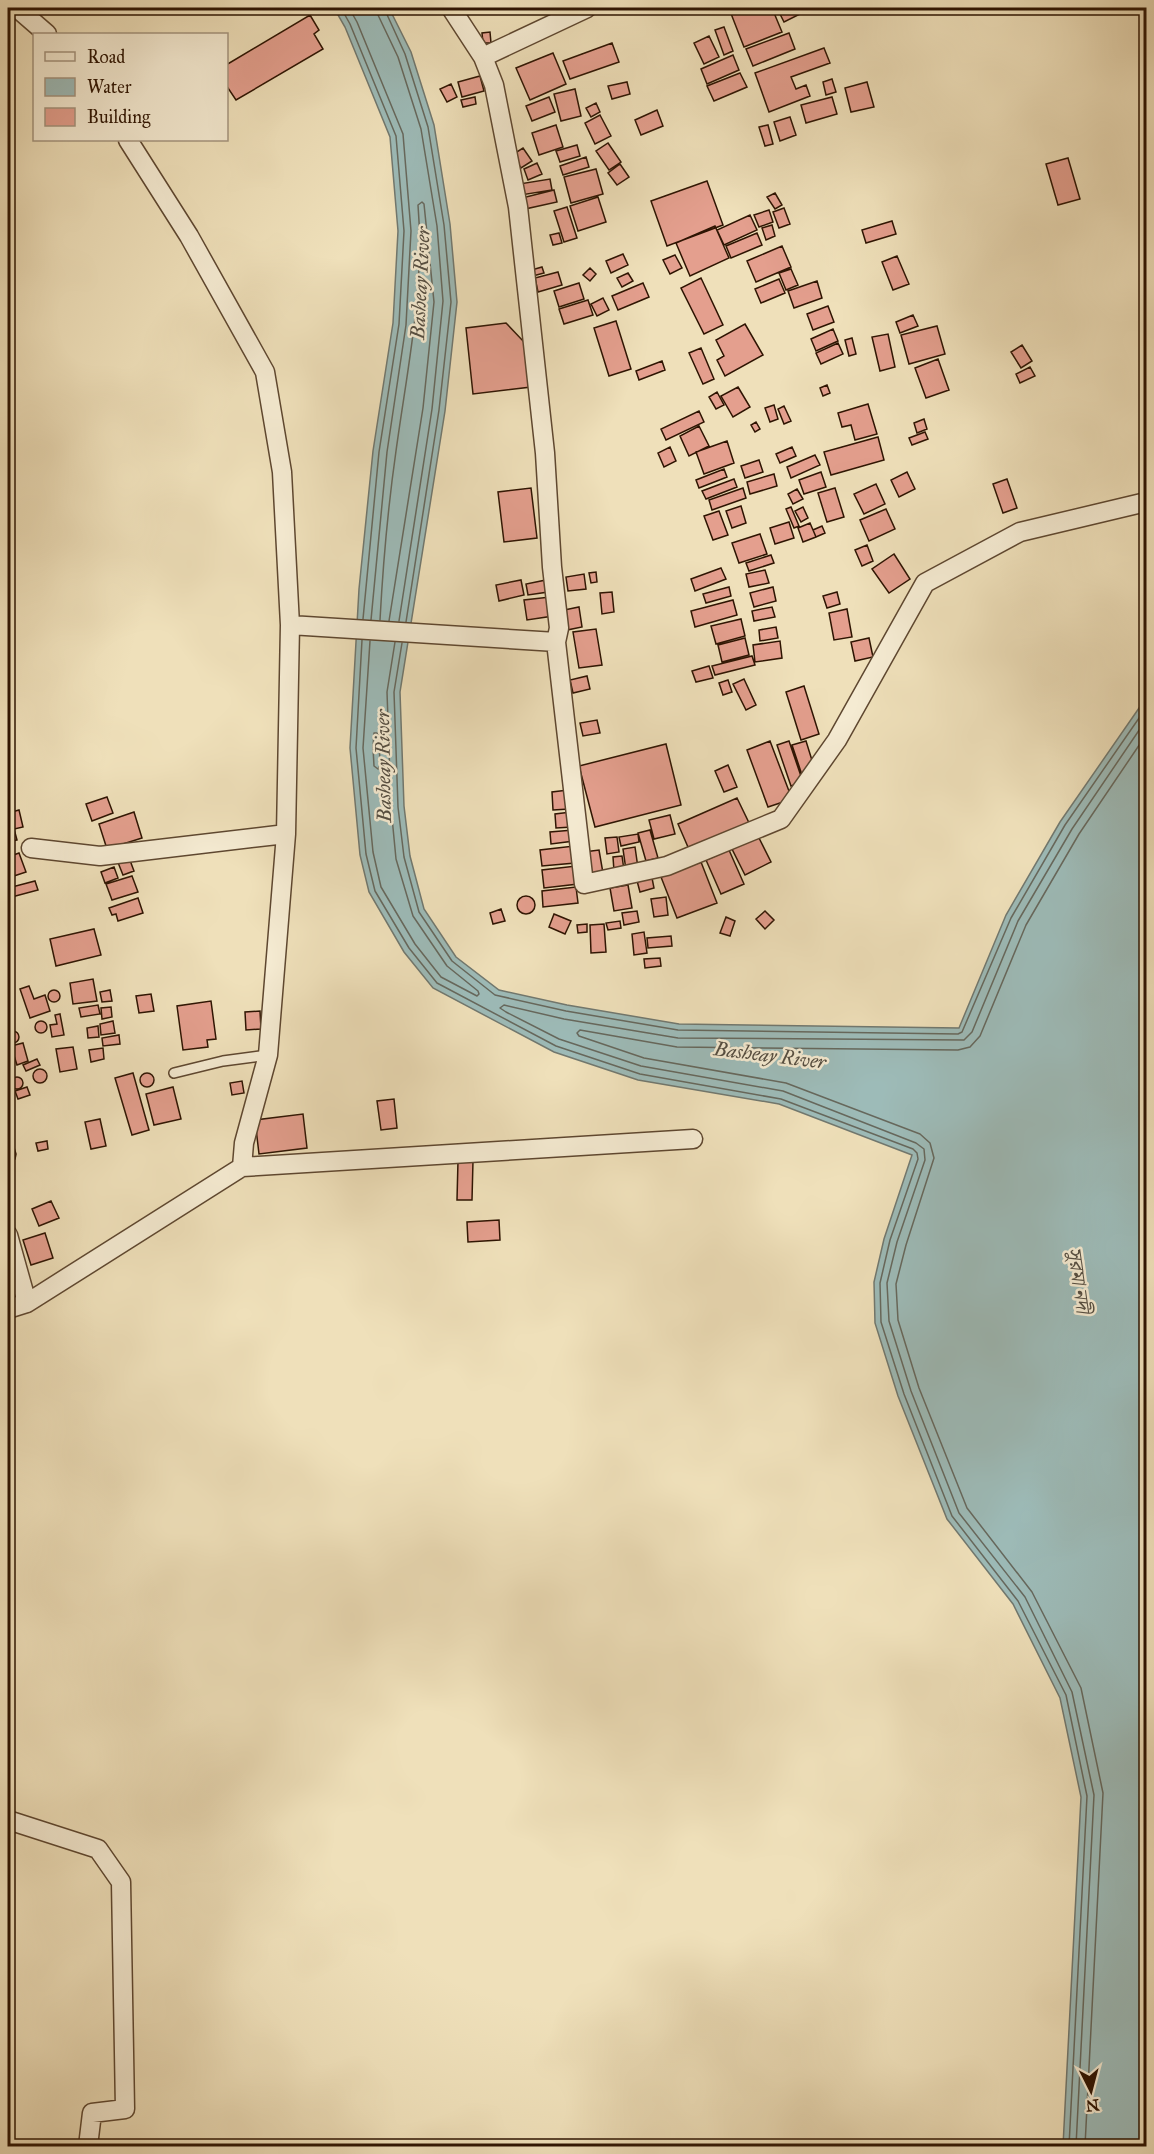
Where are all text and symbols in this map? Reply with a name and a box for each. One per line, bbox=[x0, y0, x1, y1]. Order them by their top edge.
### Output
legend bbox=[33, 33, 228, 141]
text: Road bbox=[87, 46, 125, 68]
text: Water bbox=[87, 76, 132, 98]
text: Building bbox=[87, 106, 151, 129]
water label: Basheay River bbox=[405, 224, 435, 341]
water label: Basheay River bbox=[370, 708, 396, 824]
water label: Basheay River bbox=[712, 1036, 829, 1074]
water label: সুরমা নদী bbox=[1062, 1246, 1096, 1316]
north arrow bbox=[1061, 2061, 1121, 2121]
text: N bbox=[1084, 2095, 1100, 2116]

